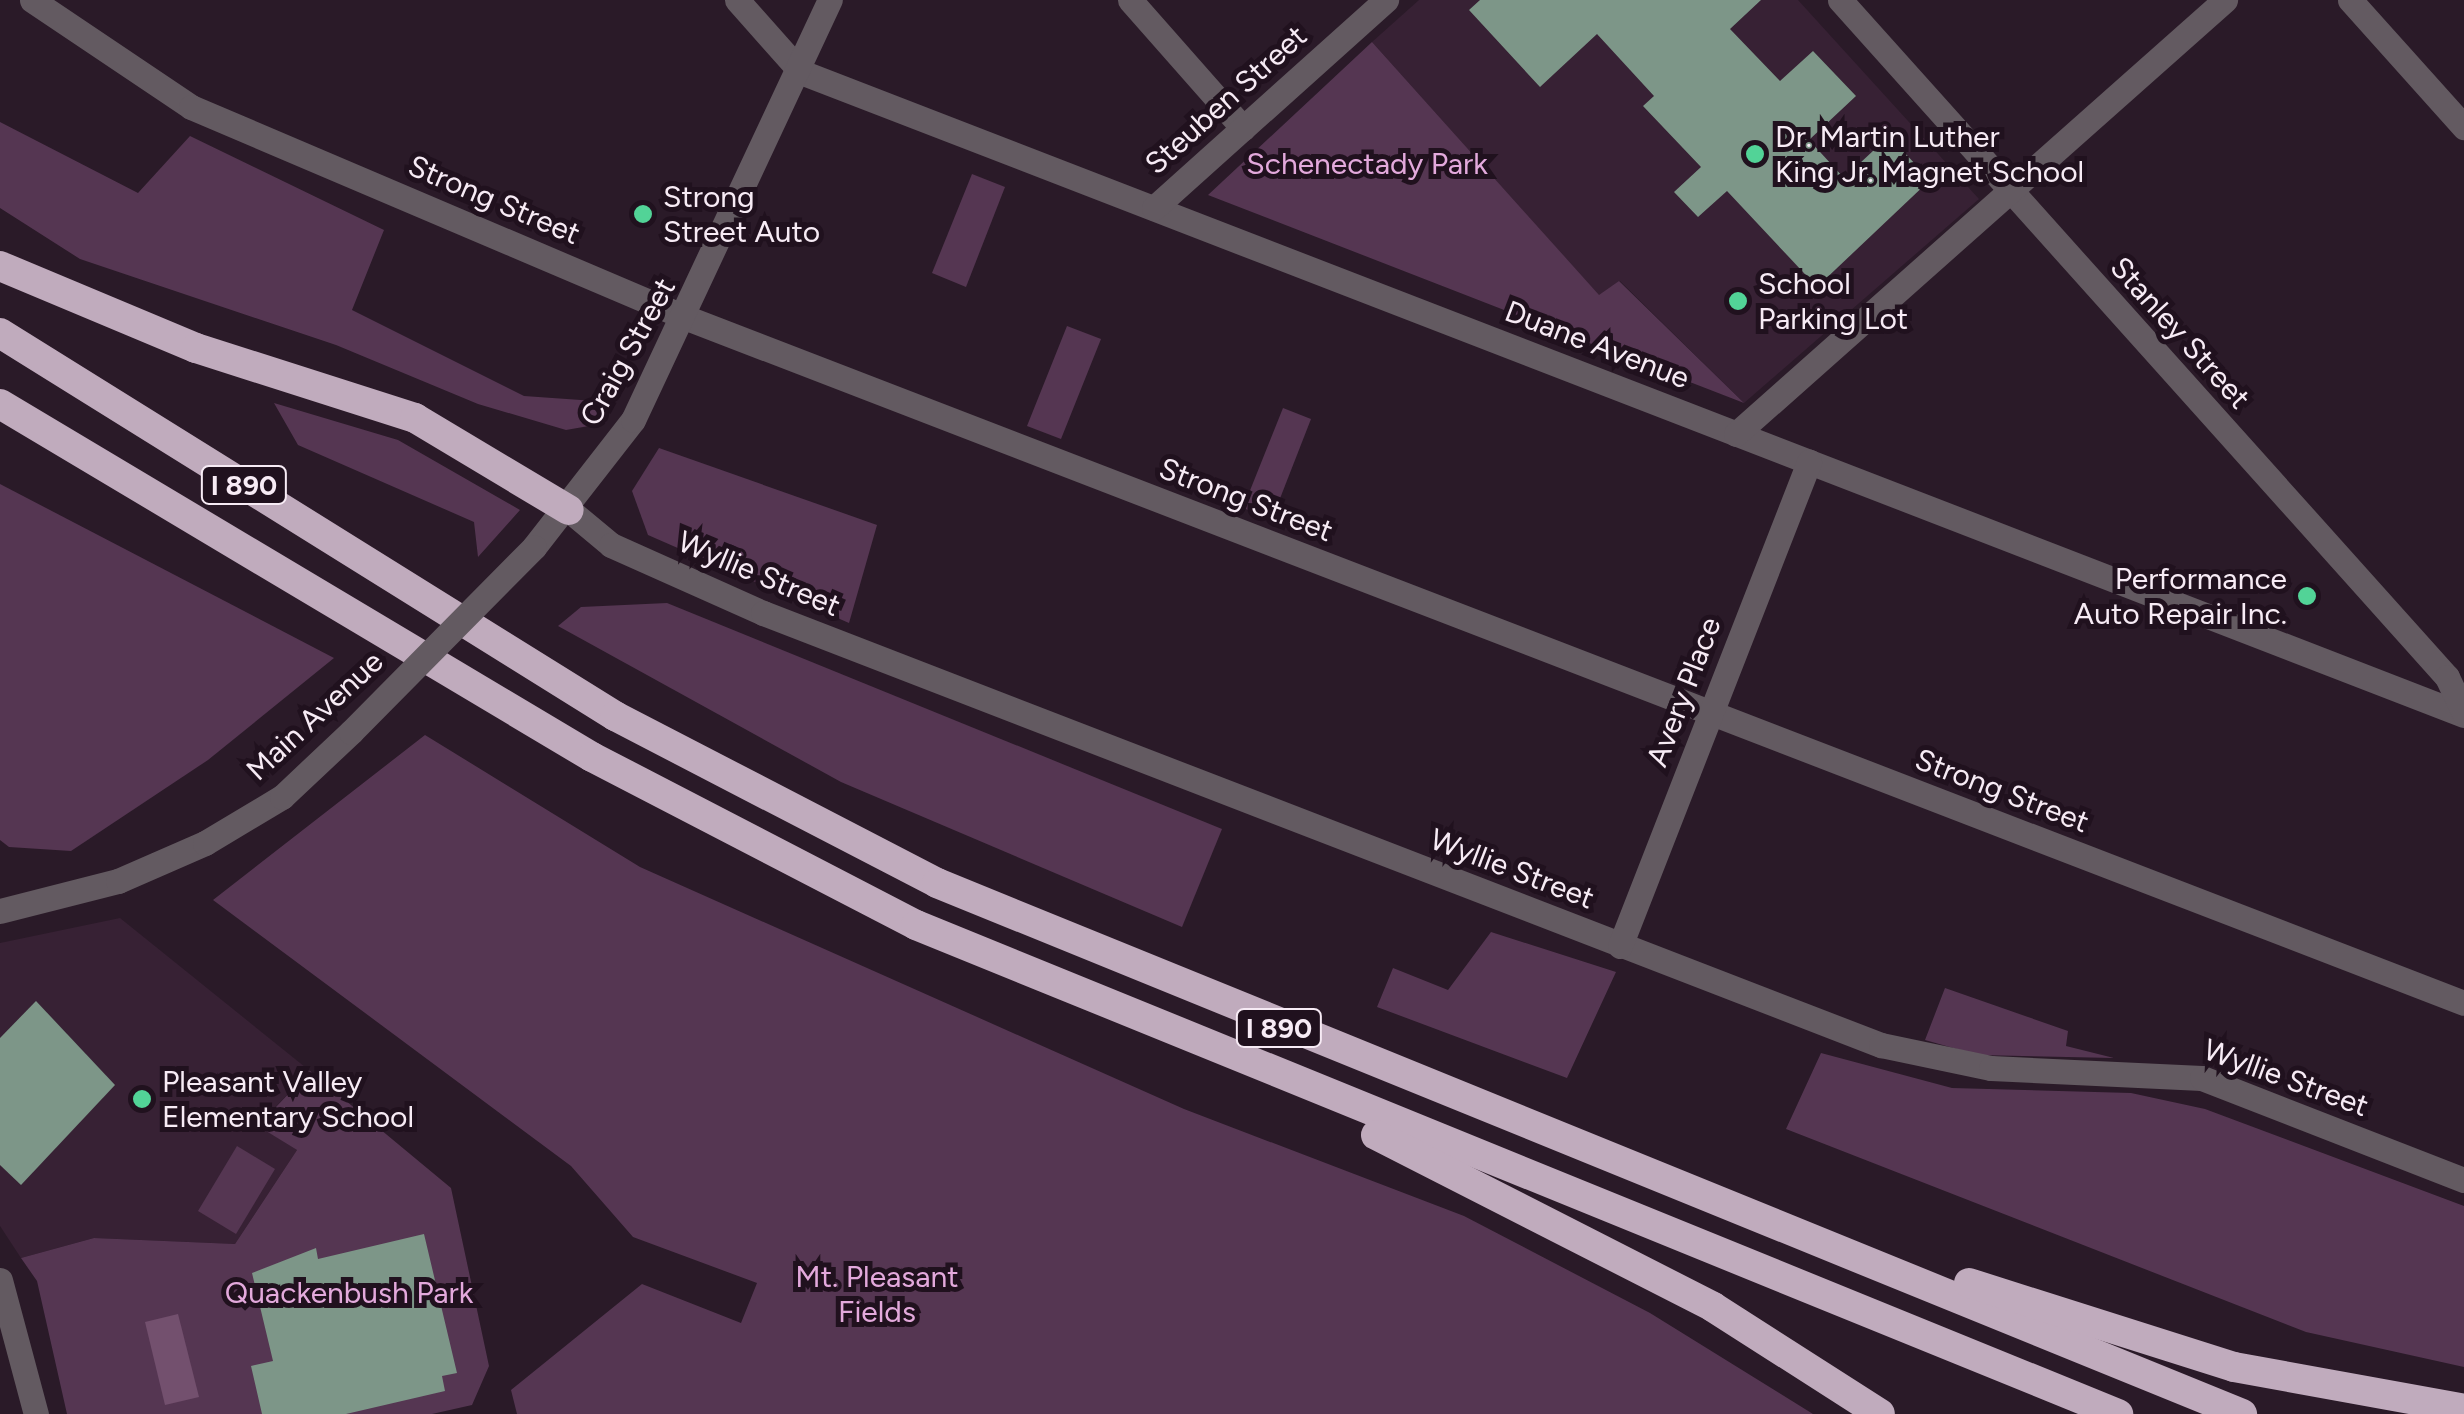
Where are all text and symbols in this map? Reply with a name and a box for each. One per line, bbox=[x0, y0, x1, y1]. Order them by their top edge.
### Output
street label: Steuben Street bbox=[1138, 18, 1314, 182]
place label: Dr. Martin Luther King Jr. Magnet School bbox=[1775, 119, 2084, 190]
marker: Dr. Martin Luther King Jr. Magnet School bbox=[1744, 143, 1766, 165]
park label: Schenectady Park bbox=[1246, 146, 1488, 182]
street label: Strong Street bbox=[403, 148, 585, 252]
place label: Strong Street Auto bbox=[663, 179, 820, 250]
marker: Strong Street Auto bbox=[632, 203, 654, 225]
street label: Stanley Street bbox=[2103, 250, 2257, 416]
place label: School Parking Lot bbox=[1758, 266, 1908, 336]
street label: Craig Street bbox=[573, 272, 683, 432]
marker: School Parking Lot bbox=[1727, 290, 1749, 312]
street label: Duane Avenue bbox=[1500, 293, 1694, 397]
street label: Strong Street bbox=[1154, 450, 1338, 550]
road number: I 890 bbox=[199, 462, 289, 508]
street label: Wyllie Street bbox=[673, 524, 845, 624]
place label: Performance Auto Repair Inc. bbox=[2074, 561, 2287, 632]
marker: Performance Auto Repair Inc. bbox=[2296, 585, 2318, 607]
street label: Avery Place bbox=[1639, 612, 1729, 772]
street label: Main Avenue bbox=[239, 644, 391, 788]
street label: Strong Street bbox=[1910, 741, 2094, 841]
street label: Wyllie Street bbox=[1425, 821, 1599, 917]
road number: I 890 bbox=[1234, 1005, 1324, 1051]
street label: Wyllie Street bbox=[2199, 1032, 2373, 1124]
place label: Pleasant Valley Elementary School bbox=[162, 1064, 414, 1134]
marker: Pleasant Valley Elementary School bbox=[131, 1088, 153, 1110]
park label: Mt. Pleasant Fields bbox=[795, 1259, 959, 1330]
park label: Quackenbush Park bbox=[225, 1275, 473, 1311]

